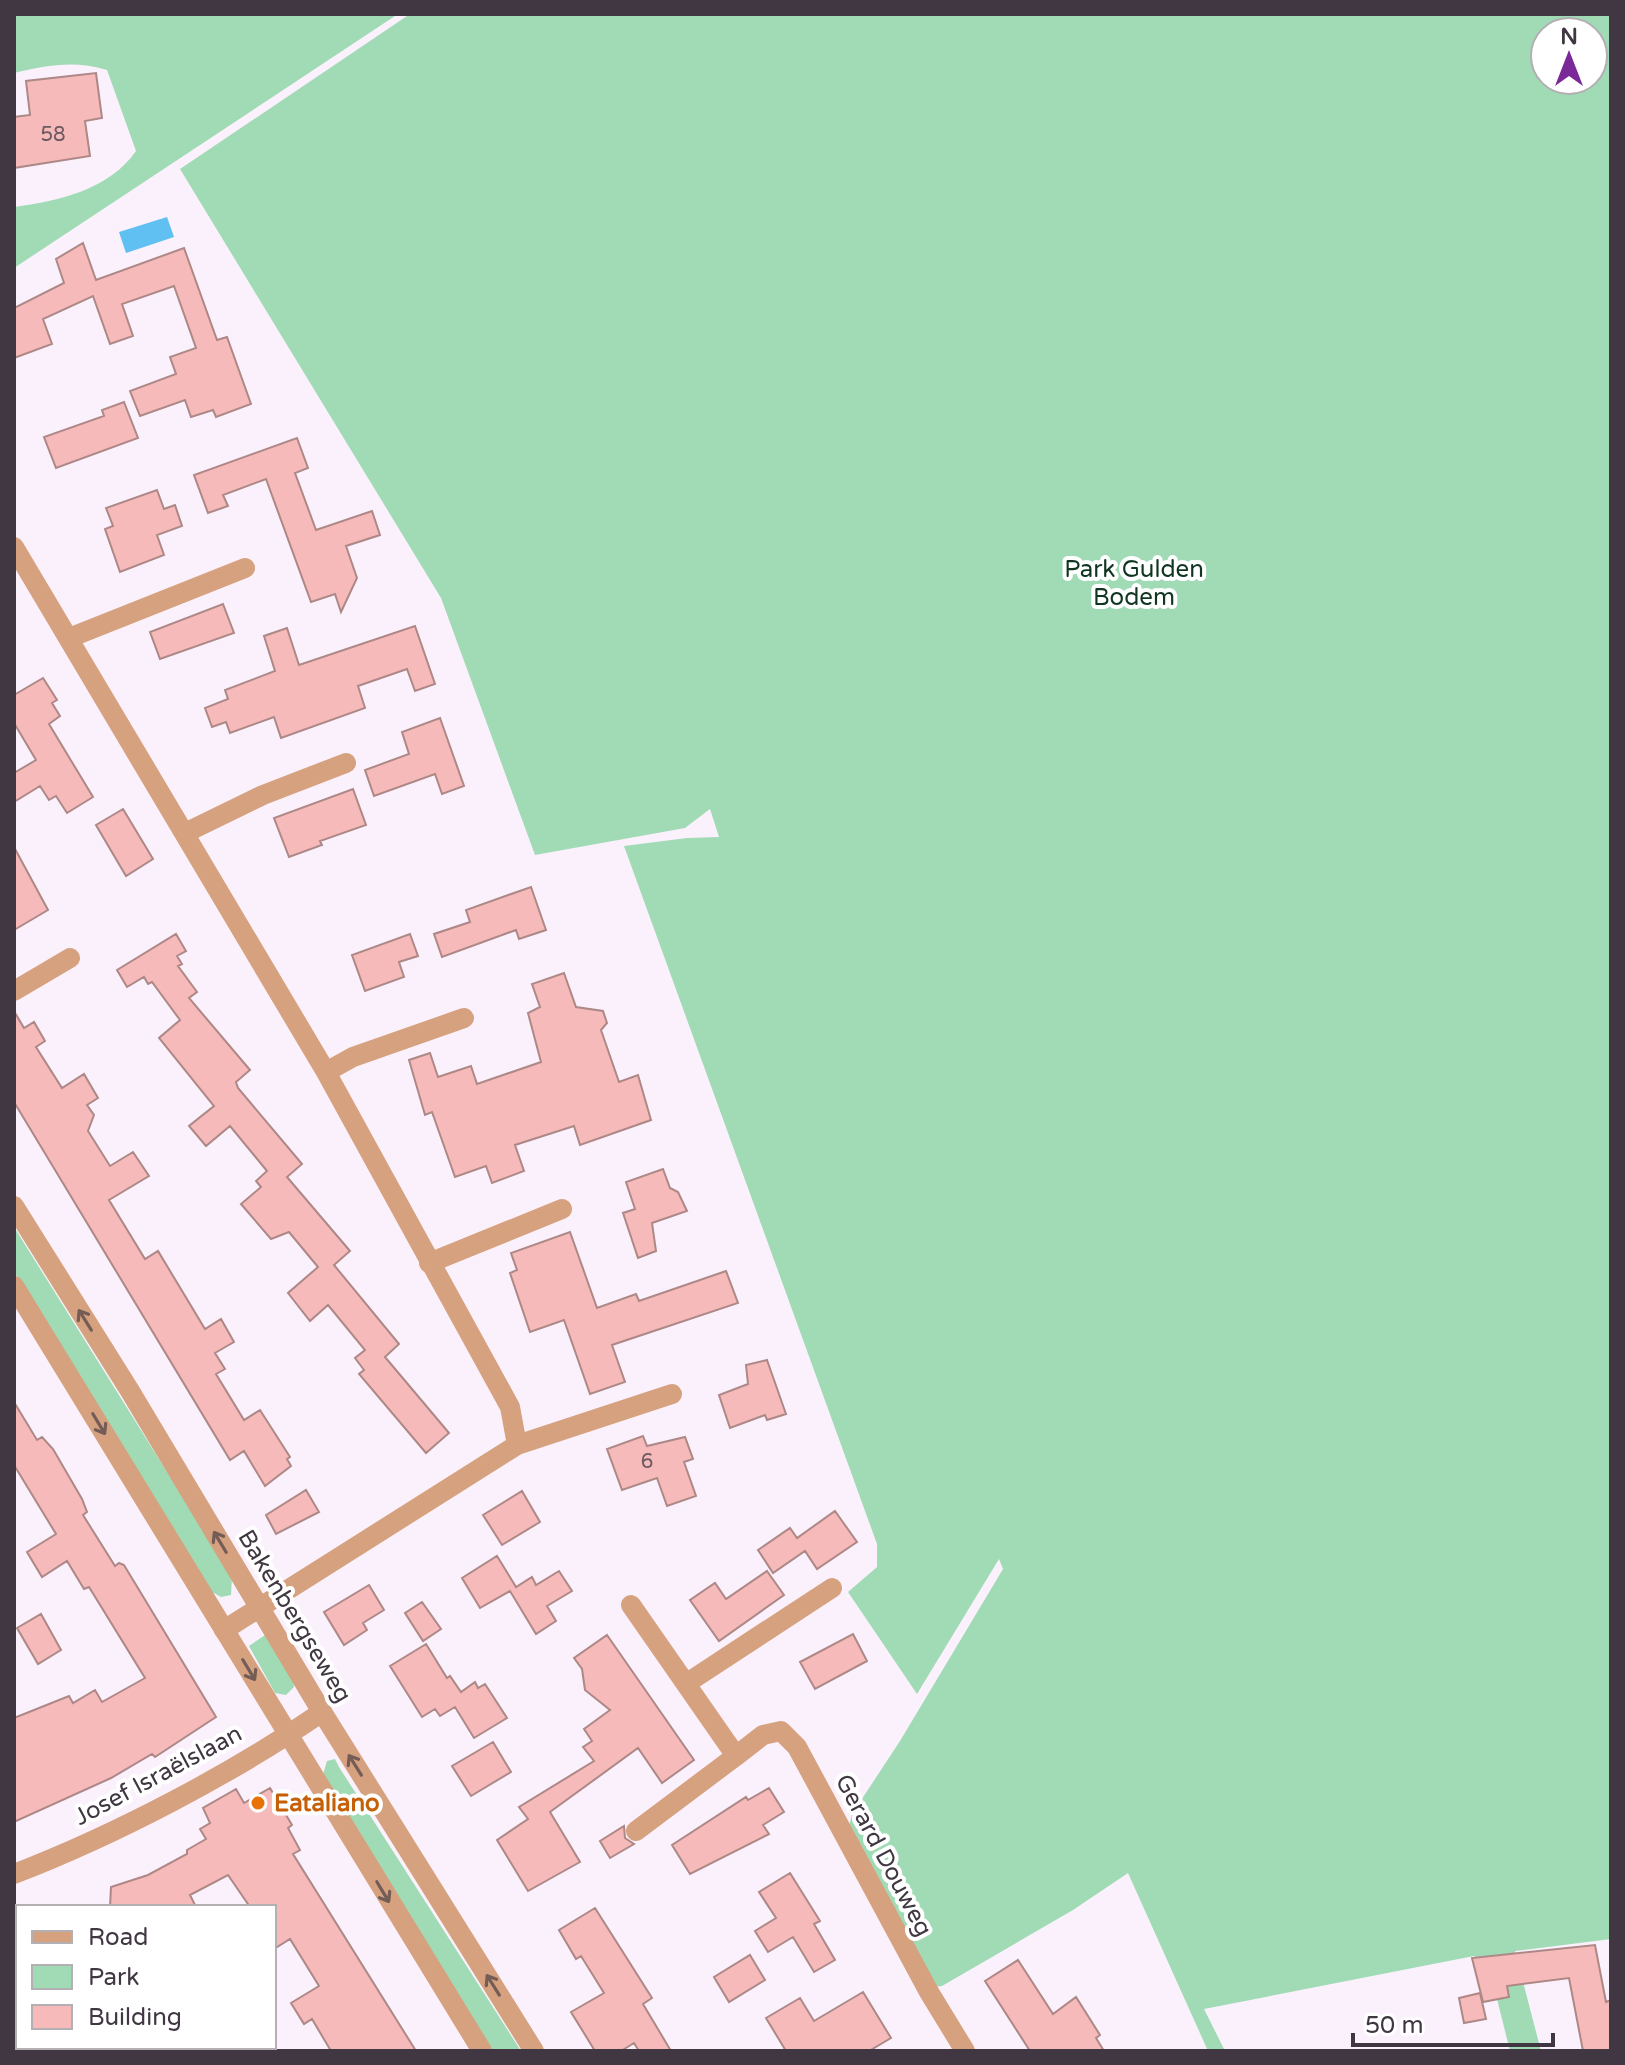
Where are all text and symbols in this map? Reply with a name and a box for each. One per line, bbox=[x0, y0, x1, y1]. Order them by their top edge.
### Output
north arrow bbox=[1529, 16, 1609, 96]
text: N bbox=[1560, 24, 1578, 50]
house number: 58 bbox=[40, 123, 66, 147]
park label: Park Gulden Bodem bbox=[1064, 555, 1204, 612]
one-way arrow bbox=[77, 1309, 93, 1332]
one-way arrow bbox=[91, 1412, 107, 1435]
house number: 6 bbox=[641, 1450, 653, 1474]
street label: Bakenbergseweg bbox=[232, 1525, 358, 1708]
one-way arrow bbox=[212, 1531, 228, 1554]
one-way arrow bbox=[241, 1658, 257, 1681]
street label: Josef Israëlslaan bbox=[69, 1719, 247, 1832]
one-way arrow bbox=[346, 1754, 363, 1776]
street label: Gerard Douweg bbox=[829, 1769, 938, 1941]
place label: Eataliano bbox=[274, 1789, 380, 1818]
marker: Eataliano bbox=[249, 1794, 267, 1812]
one-way arrow bbox=[376, 1880, 392, 1903]
legend bbox=[16, 1905, 276, 2049]
text: Road bbox=[88, 1923, 148, 1952]
text: Park bbox=[88, 1963, 139, 1992]
one-way arrow bbox=[484, 1974, 500, 1997]
scale bar bbox=[1353, 1997, 1553, 2047]
text: Building bbox=[88, 2003, 182, 2032]
text: 50 m bbox=[1365, 2011, 1423, 2040]

